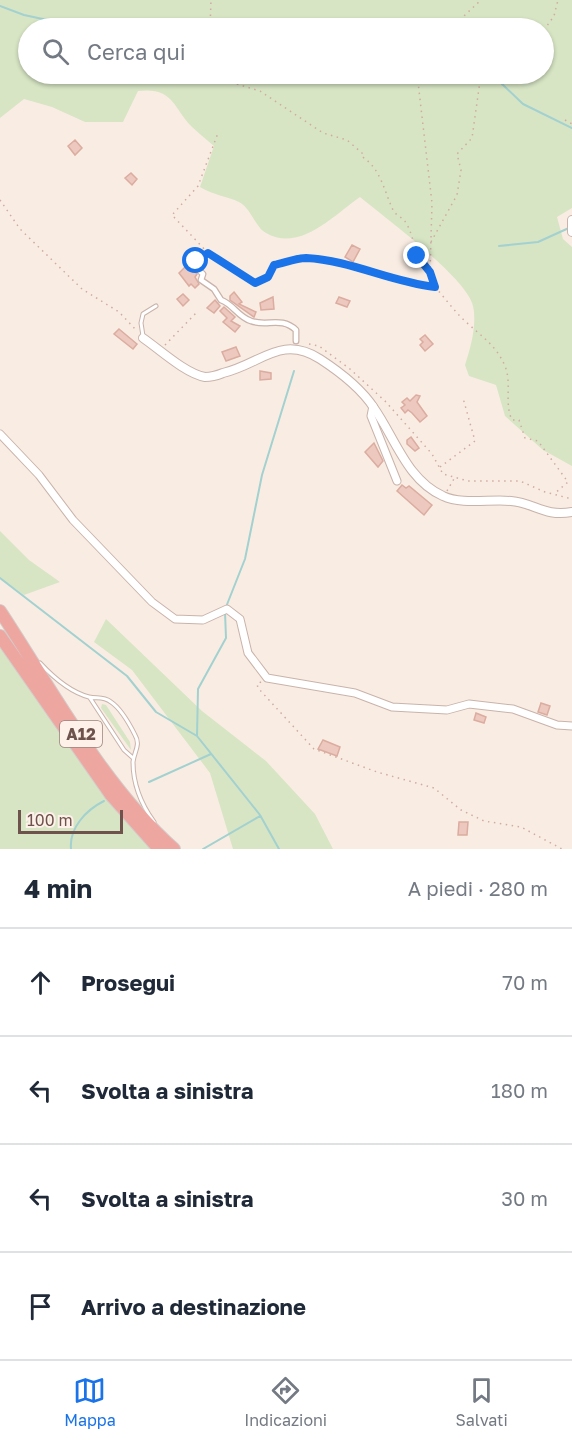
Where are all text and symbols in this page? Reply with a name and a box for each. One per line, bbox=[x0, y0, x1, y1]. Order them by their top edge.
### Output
search box bbox=[18, 18, 554, 84]
icon: search bbox=[39, 35, 72, 68]
text: Cerca qui bbox=[87, 38, 186, 65]
route end bbox=[403, 242, 429, 268]
route start bbox=[182, 247, 208, 273]
road number: A12 bbox=[60, 721, 102, 747]
scale bar bbox=[18, 807, 123, 834]
text: 100 m bbox=[27, 810, 73, 830]
text: 4 min bbox=[24, 873, 92, 904]
text: A piedi · 280 m bbox=[408, 876, 548, 900]
icon: ahead bbox=[24, 966, 57, 999]
text: Prosegui bbox=[81, 969, 175, 996]
text: 70 m bbox=[502, 970, 548, 994]
icon: left bbox=[24, 1074, 57, 1107]
text: Svolta a sinistra bbox=[81, 1077, 253, 1104]
text: 180 m bbox=[491, 1078, 548, 1102]
icon: left bbox=[24, 1182, 57, 1215]
text: Svolta a sinistra bbox=[81, 1185, 253, 1212]
text: 30 m bbox=[501, 1186, 548, 1210]
icon: arrive bbox=[24, 1290, 57, 1323]
text: Arrivo a destinazione bbox=[81, 1293, 306, 1320]
tab: Mappa bbox=[64, 1374, 116, 1430]
tab: Indicazioni bbox=[244, 1374, 327, 1430]
tab: Salvati bbox=[456, 1374, 508, 1430]

